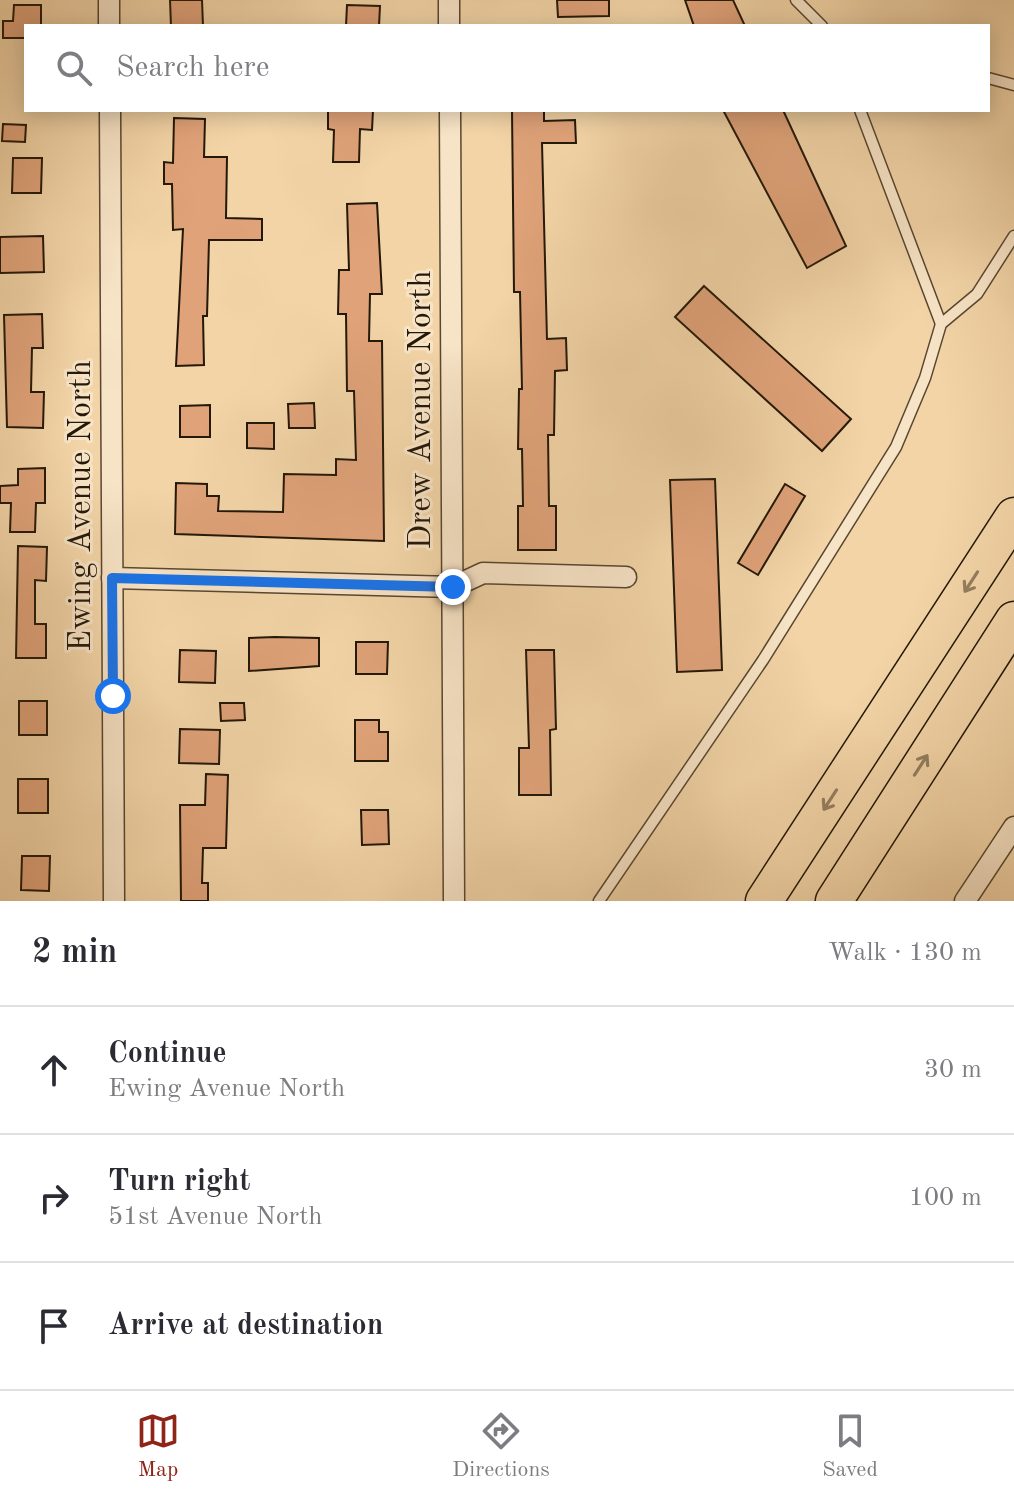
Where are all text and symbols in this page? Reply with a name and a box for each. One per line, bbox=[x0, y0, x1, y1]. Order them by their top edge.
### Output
search box bbox=[24, 24, 990, 112]
icon: search bbox=[52, 46, 96, 90]
text: Search here bbox=[116, 53, 270, 83]
street label: Drew Avenue North bbox=[406, 270, 438, 550]
street label: Ewing Avenue North bbox=[66, 360, 98, 652]
route end bbox=[435, 569, 471, 605]
one-way arrow bbox=[963, 570, 979, 593]
route start bbox=[95, 678, 131, 714]
one-way arrow bbox=[913, 754, 930, 776]
one-way arrow bbox=[821, 788, 838, 810]
text: 2 min bbox=[32, 936, 117, 970]
text: Walk · 130 m bbox=[828, 940, 982, 966]
text: Continue bbox=[108, 1039, 227, 1069]
icon: ahead bbox=[32, 1048, 76, 1092]
text: 30 m bbox=[924, 1057, 982, 1083]
text: Ewing Avenue North bbox=[108, 1076, 345, 1102]
text: Turn right bbox=[108, 1167, 250, 1197]
icon: right bbox=[32, 1176, 76, 1220]
text: 100 m bbox=[909, 1185, 982, 1211]
text: 51st Avenue North bbox=[108, 1204, 323, 1230]
icon: arrive bbox=[32, 1304, 76, 1348]
text: Arrive at destination bbox=[108, 1311, 383, 1341]
tab: Map bbox=[136, 1409, 180, 1484]
tab: Directions bbox=[452, 1409, 550, 1484]
tab: Saved bbox=[822, 1409, 878, 1484]

